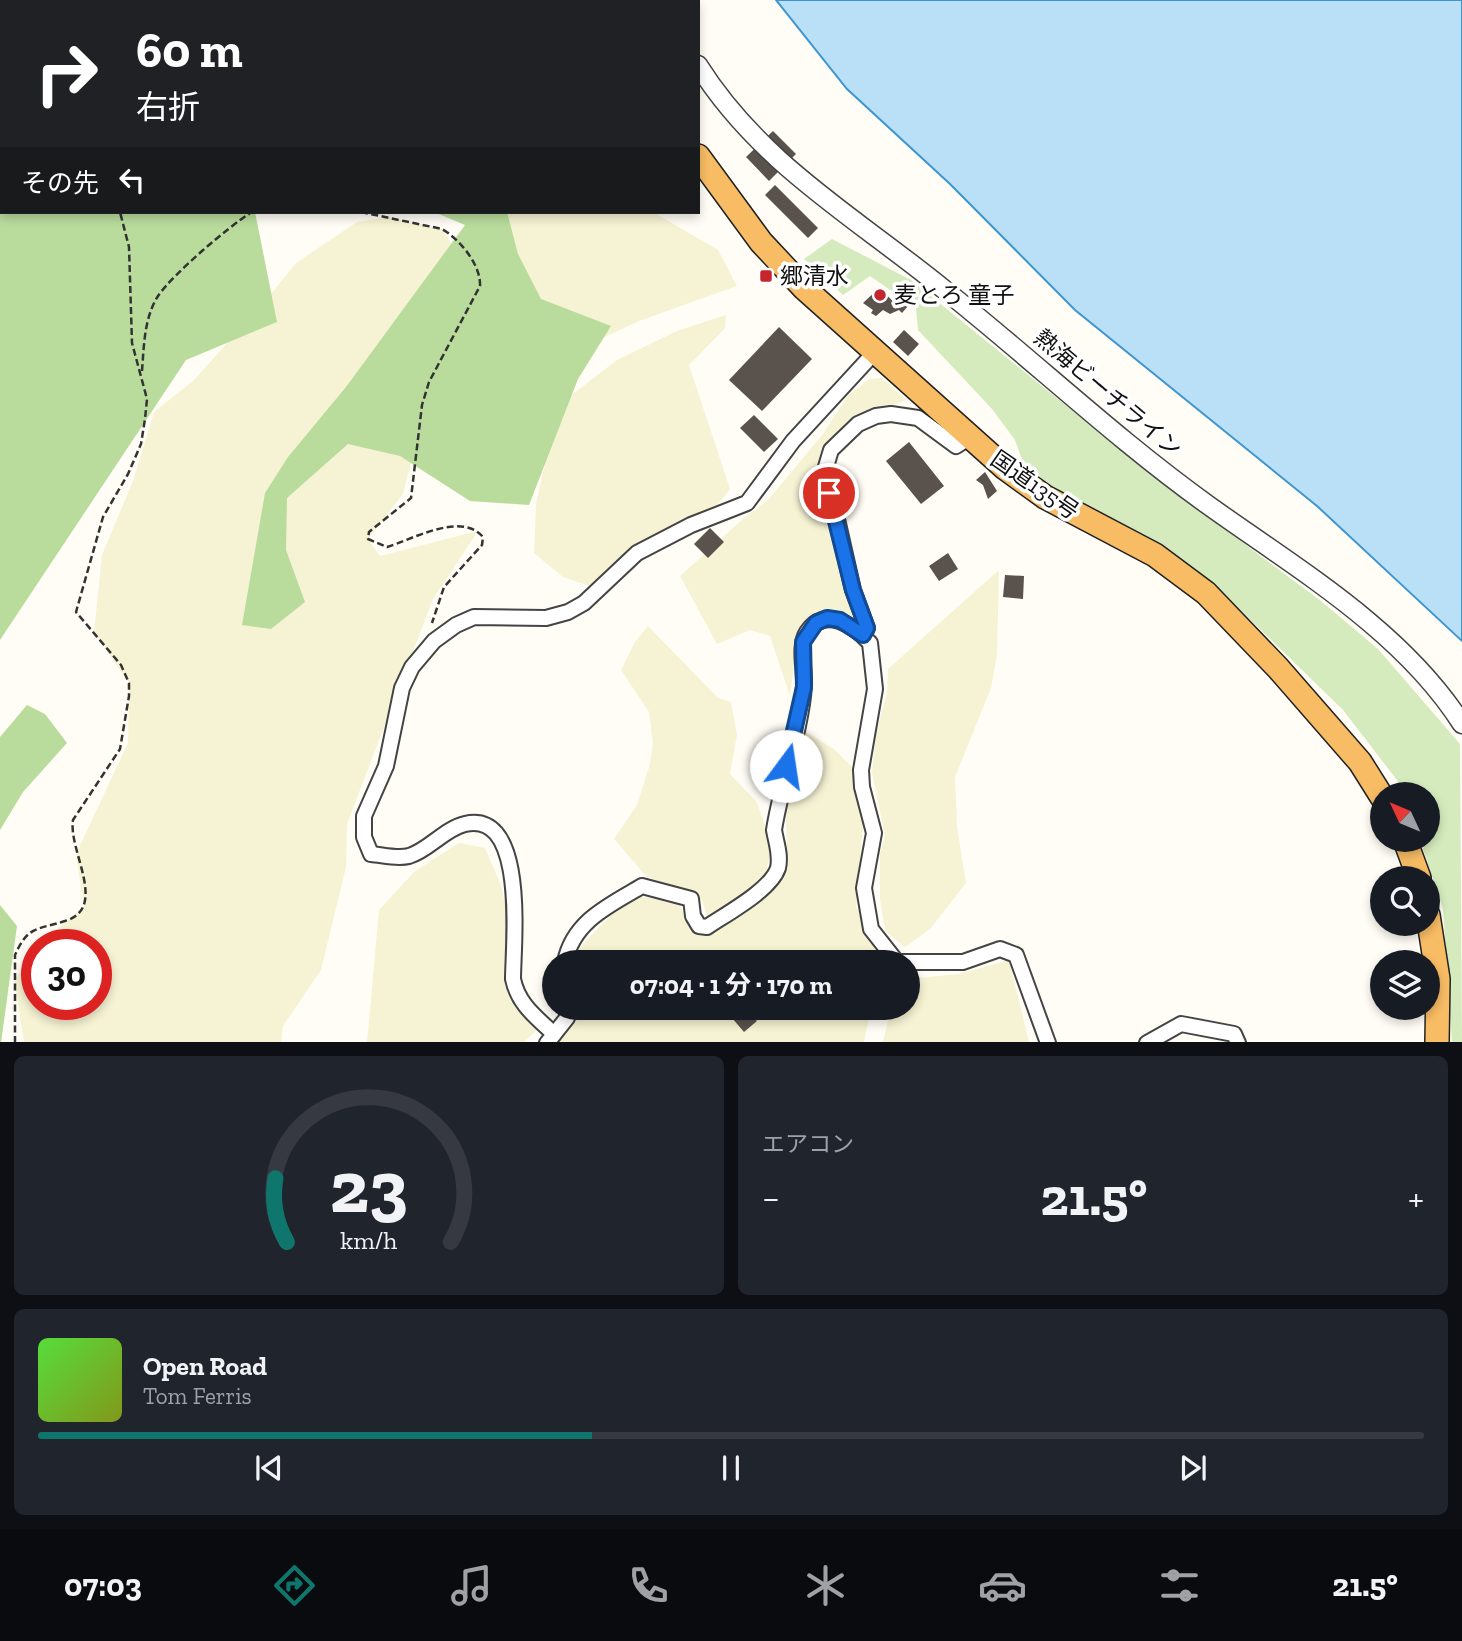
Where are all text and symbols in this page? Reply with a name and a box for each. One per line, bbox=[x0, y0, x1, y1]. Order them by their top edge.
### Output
text: 60 m bbox=[136, 21, 243, 80]
icon: right bbox=[21, 28, 112, 119]
text: 右折 bbox=[136, 88, 200, 126]
icon: left bbox=[113, 161, 151, 199]
text: その先 bbox=[21, 167, 99, 199]
place label: 郷清水 bbox=[780, 262, 849, 290]
marker: 郷清水 bbox=[758, 268, 774, 284]
place label: 麦とろ 童子 bbox=[894, 281, 1014, 309]
marker: 麦とろ 童子 bbox=[872, 287, 888, 303]
street label: 熱海ビーチライン bbox=[1029, 323, 1187, 463]
street label: 国道135号 bbox=[986, 445, 1084, 525]
pin bbox=[799, 463, 859, 523]
icon: arrive bbox=[810, 474, 848, 512]
position arrow bbox=[749, 729, 823, 803]
north arrow bbox=[1370, 782, 1440, 852]
map controls bbox=[1370, 782, 1440, 1020]
button: search bbox=[1370, 866, 1440, 936]
speed limit sign: 30 bbox=[21, 929, 112, 1020]
button: layers bbox=[1370, 950, 1440, 1020]
text: 07:04 · 1 分 · 170 m bbox=[630, 969, 832, 1001]
text: エアコン bbox=[762, 1130, 854, 1158]
text: 23 bbox=[330, 1143, 408, 1231]
text: 21.5° bbox=[1040, 1166, 1147, 1228]
text: − bbox=[762, 1175, 780, 1221]
text: + bbox=[1408, 1175, 1424, 1221]
text: km/h bbox=[340, 1224, 398, 1254]
text: Open Road bbox=[143, 1350, 267, 1382]
text: Tom Ferris bbox=[143, 1382, 252, 1410]
icon: previous bbox=[250, 1449, 288, 1487]
icon: pause bbox=[712, 1449, 750, 1487]
icon: next bbox=[1174, 1449, 1212, 1487]
icon: directions bbox=[270, 1561, 319, 1610]
icon: music bbox=[447, 1561, 496, 1610]
icon: phone bbox=[624, 1561, 673, 1610]
icon: climate bbox=[801, 1561, 850, 1610]
icon: car bbox=[978, 1561, 1027, 1610]
icon: filters bbox=[1155, 1561, 1204, 1610]
text: 07:03 bbox=[64, 1566, 142, 1604]
text: 21.5° bbox=[1332, 1566, 1398, 1604]

